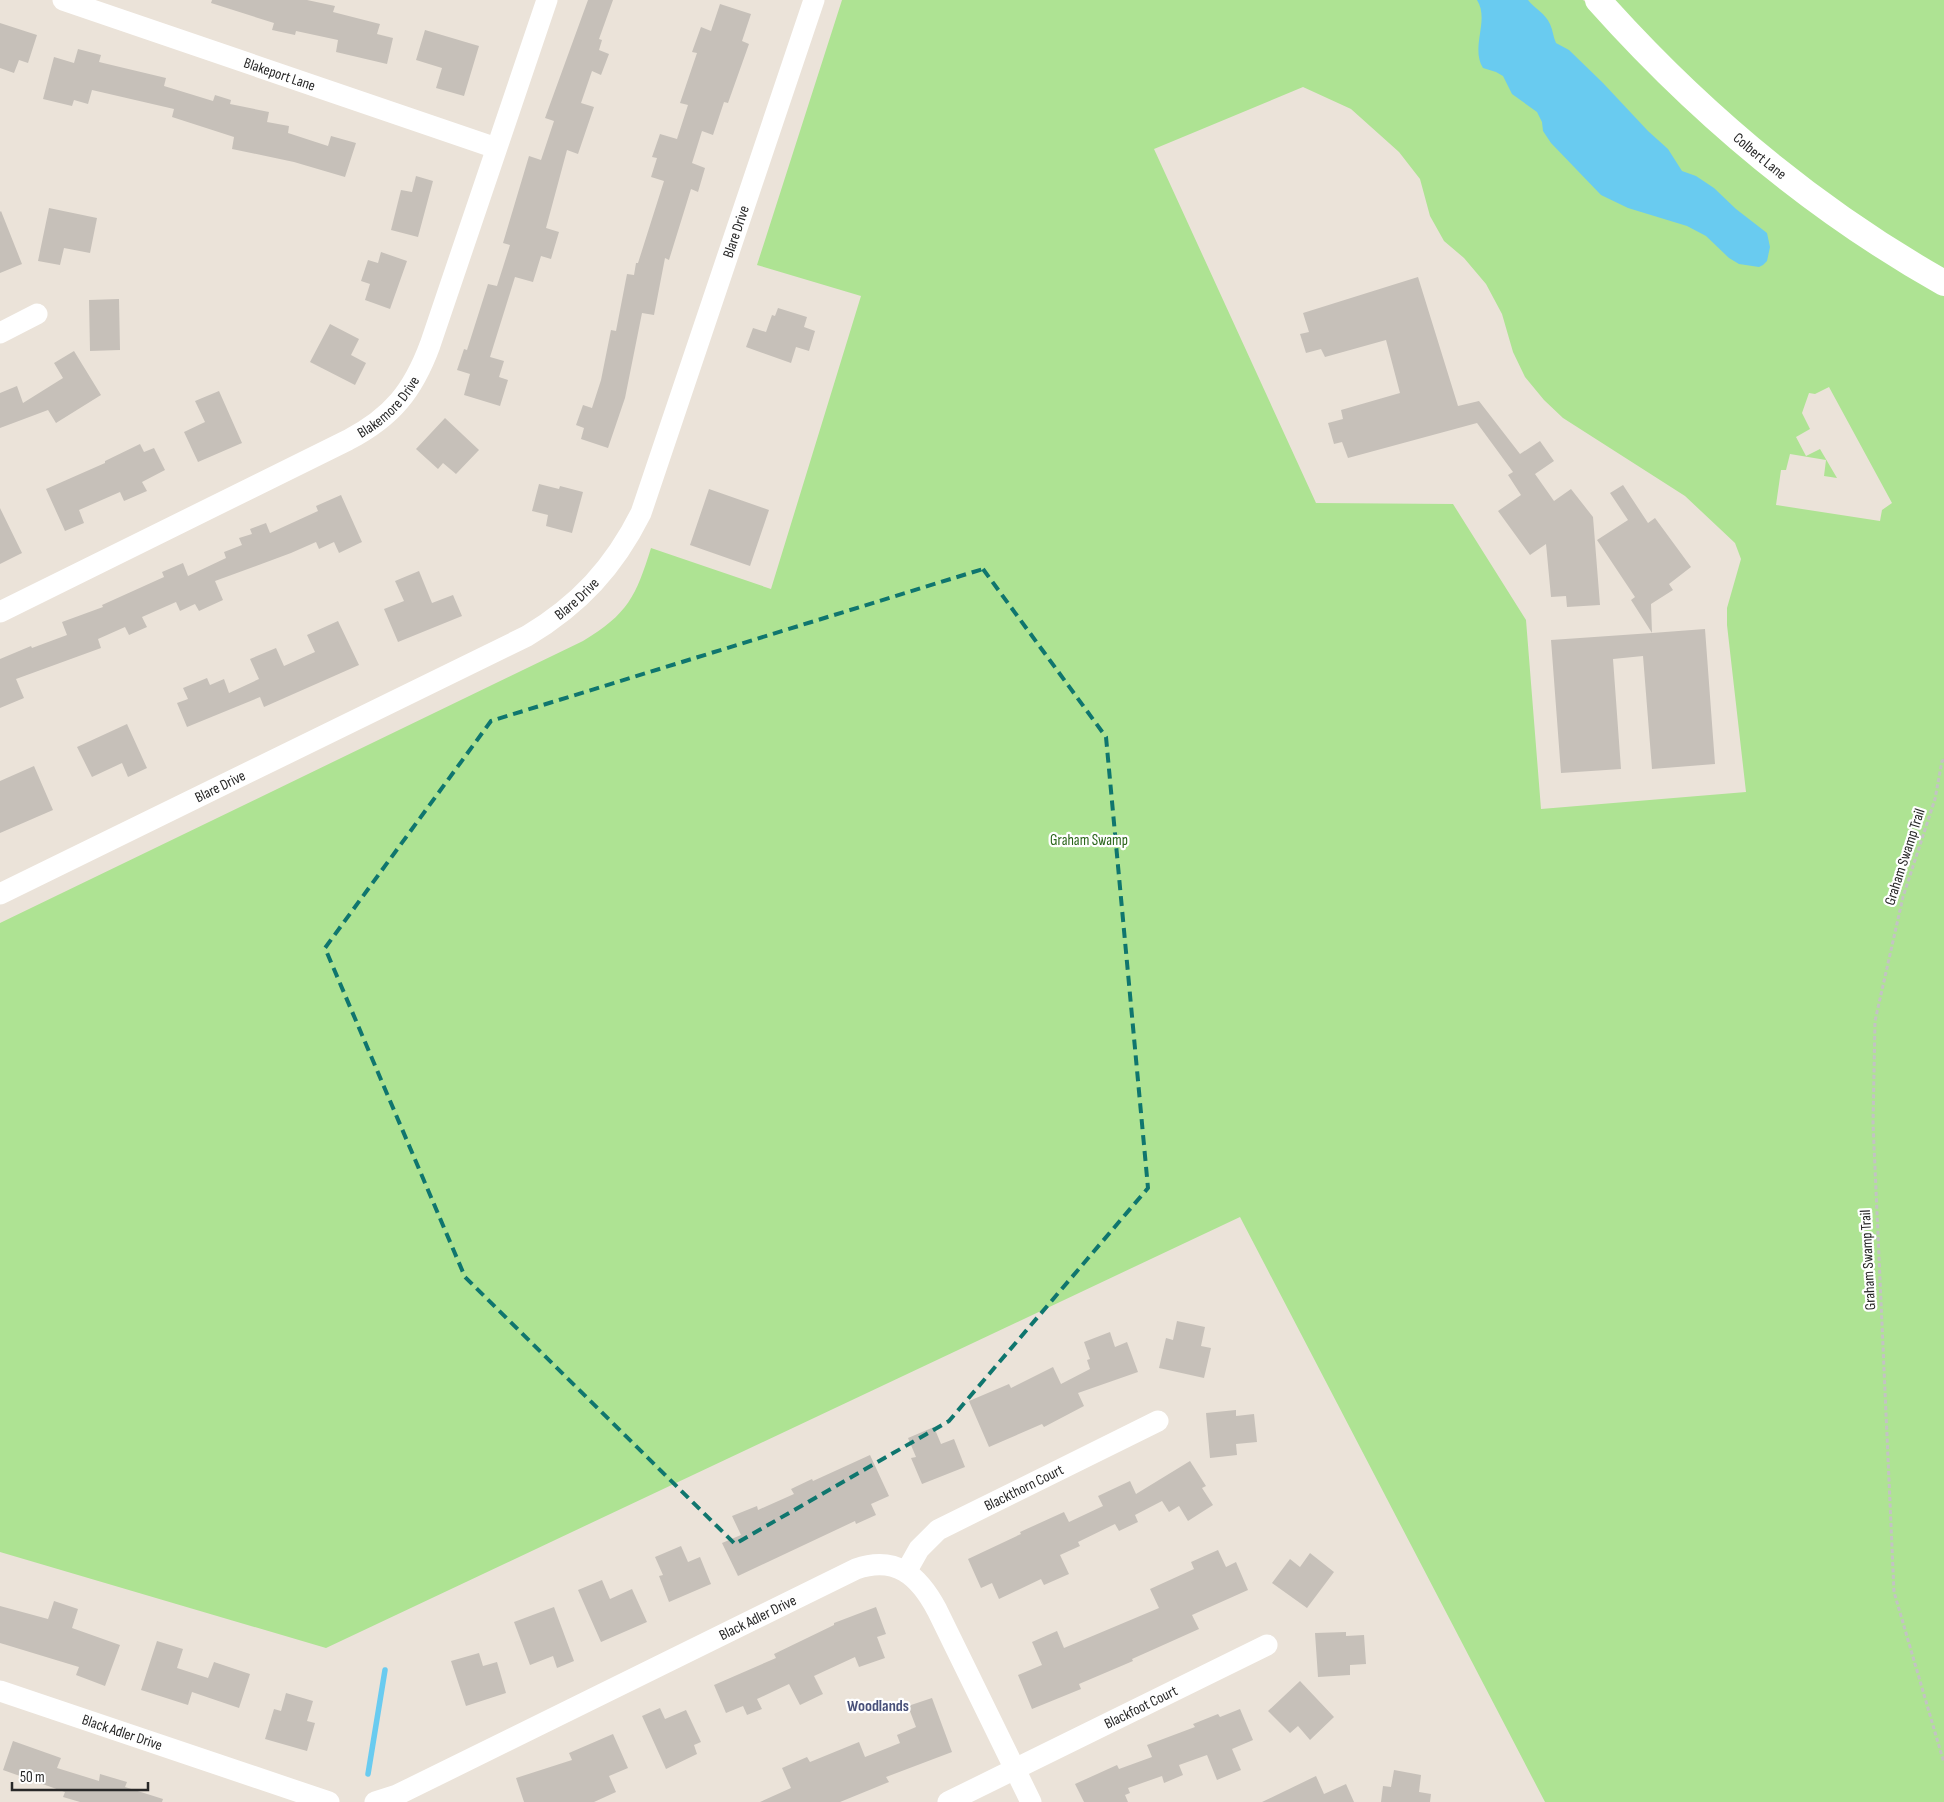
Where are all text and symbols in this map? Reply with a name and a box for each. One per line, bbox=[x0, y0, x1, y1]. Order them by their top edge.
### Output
street label: Blakeport Lane bbox=[241, 53, 318, 95]
street label: Colbert Lane bbox=[1729, 128, 1790, 184]
street label: Blare Drive bbox=[718, 203, 754, 260]
street label: Blakemore Drive bbox=[354, 373, 424, 442]
street label: Blare Drive bbox=[551, 574, 603, 624]
street label: Blare Drive bbox=[192, 766, 248, 807]
street label: Graham Swamp Trail bbox=[1880, 806, 1930, 908]
park label: Graham Swamp bbox=[1050, 831, 1128, 850]
street label: Graham Swamp Trail bbox=[1856, 1209, 1880, 1311]
street label: Blackthorn Court bbox=[981, 1460, 1067, 1515]
street label: Black Adler Drive bbox=[716, 1590, 799, 1644]
street label: Blackfoot Court bbox=[1101, 1681, 1181, 1733]
district label: Woodlands bbox=[847, 1697, 909, 1716]
street label: Black Adler Drive bbox=[80, 1710, 165, 1755]
scale bar bbox=[12, 1760, 149, 1792]
text: 50 m bbox=[20, 1768, 45, 1787]

